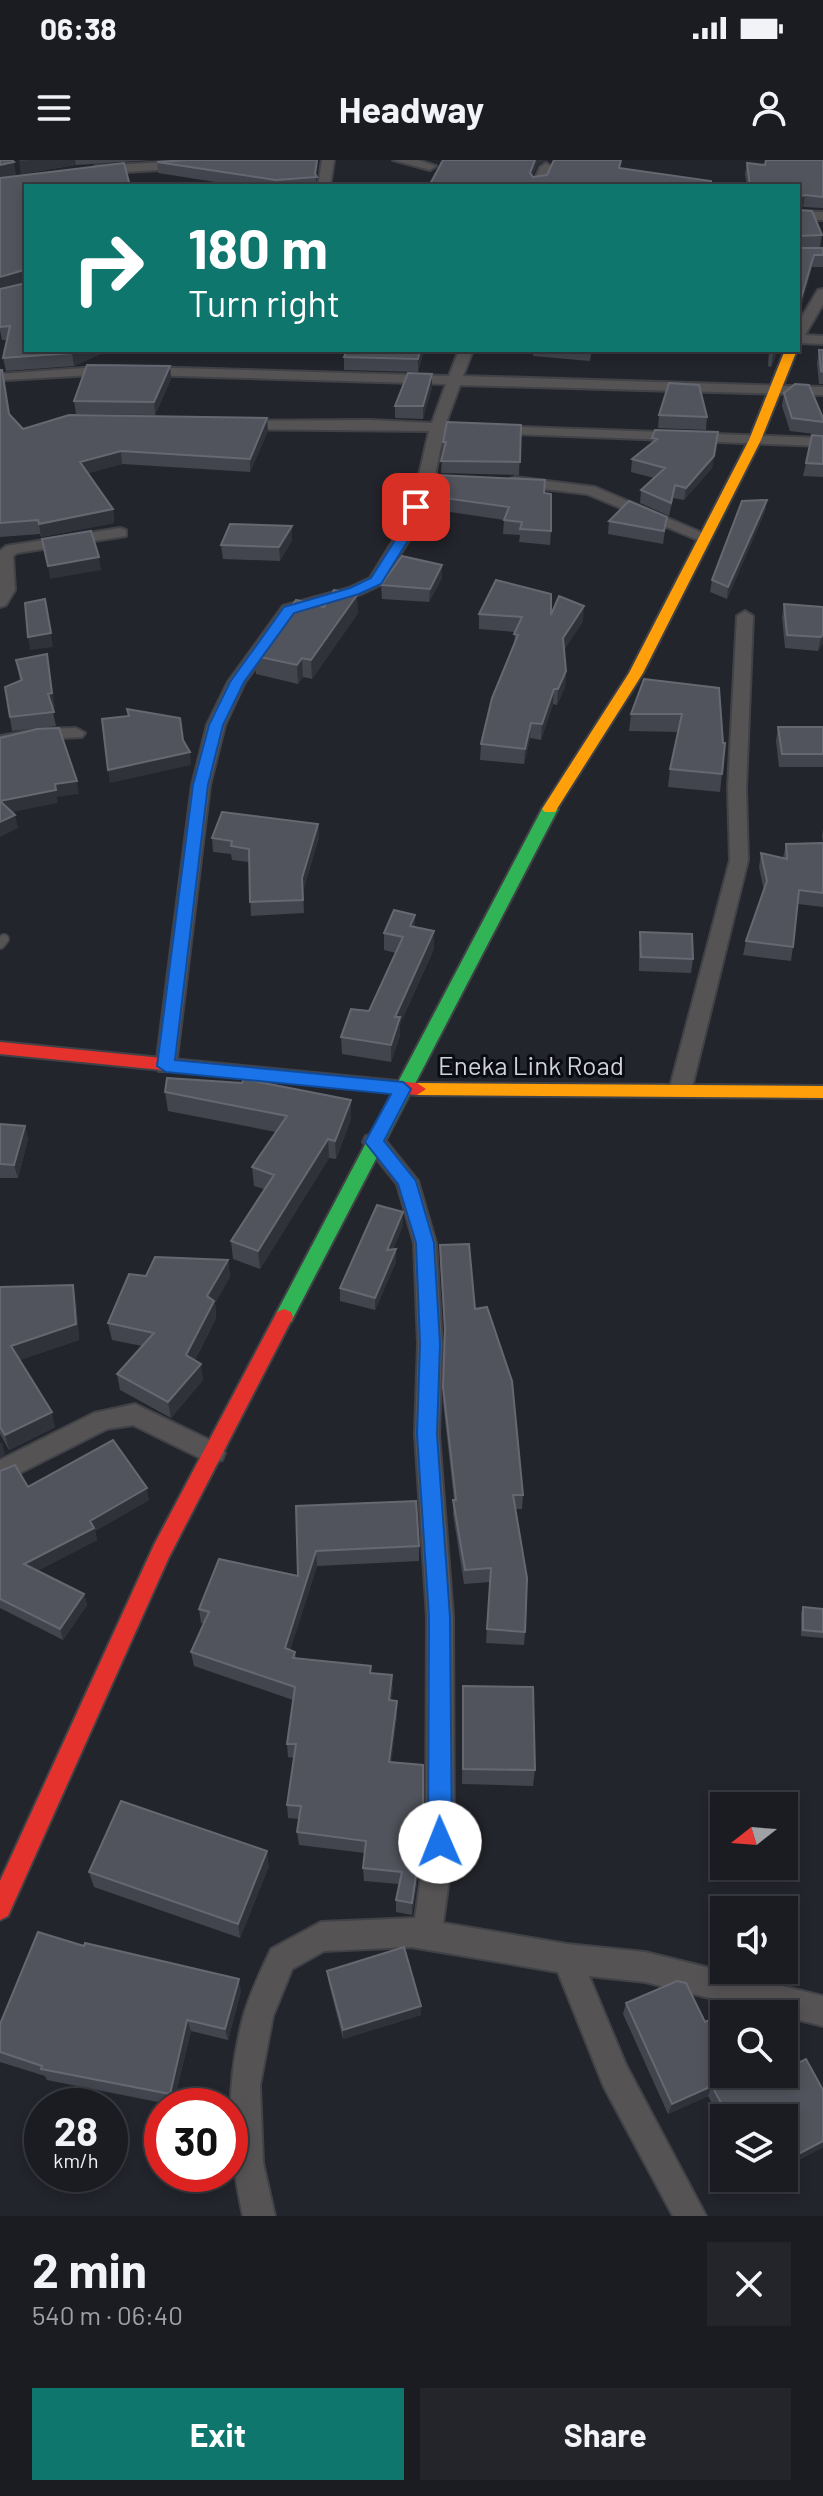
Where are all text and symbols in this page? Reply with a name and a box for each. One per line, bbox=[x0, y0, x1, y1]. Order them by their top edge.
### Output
text: 06:38 bbox=[40, 10, 117, 46]
icon: menu bbox=[32, 86, 76, 130]
icon: person bbox=[747, 86, 791, 130]
text: Headway bbox=[339, 87, 484, 130]
text: 180 m bbox=[188, 213, 328, 280]
icon: right bbox=[56, 216, 160, 320]
text: Turn right bbox=[188, 281, 340, 324]
pin bbox=[382, 473, 450, 541]
icon: arrive bbox=[394, 485, 438, 529]
street label: Eneka Link Road bbox=[438, 1049, 624, 1080]
north arrow bbox=[710, 1792, 798, 1880]
map controls bbox=[710, 1792, 798, 2192]
position arrow bbox=[398, 1800, 482, 1884]
button: sound bbox=[710, 1896, 798, 1984]
button: search bbox=[710, 2000, 798, 2088]
speed limit sign: 30 bbox=[144, 2088, 248, 2192]
button: layers bbox=[710, 2104, 798, 2192]
text: 28 bbox=[54, 2106, 98, 2154]
text: km/h bbox=[53, 2148, 99, 2172]
text: 2 min bbox=[32, 2240, 147, 2298]
button: close bbox=[707, 2242, 791, 2326]
text: 540 m · 06:40 bbox=[32, 2299, 183, 2330]
button: Exit bbox=[32, 2388, 404, 2480]
button: Share bbox=[420, 2388, 791, 2480]

